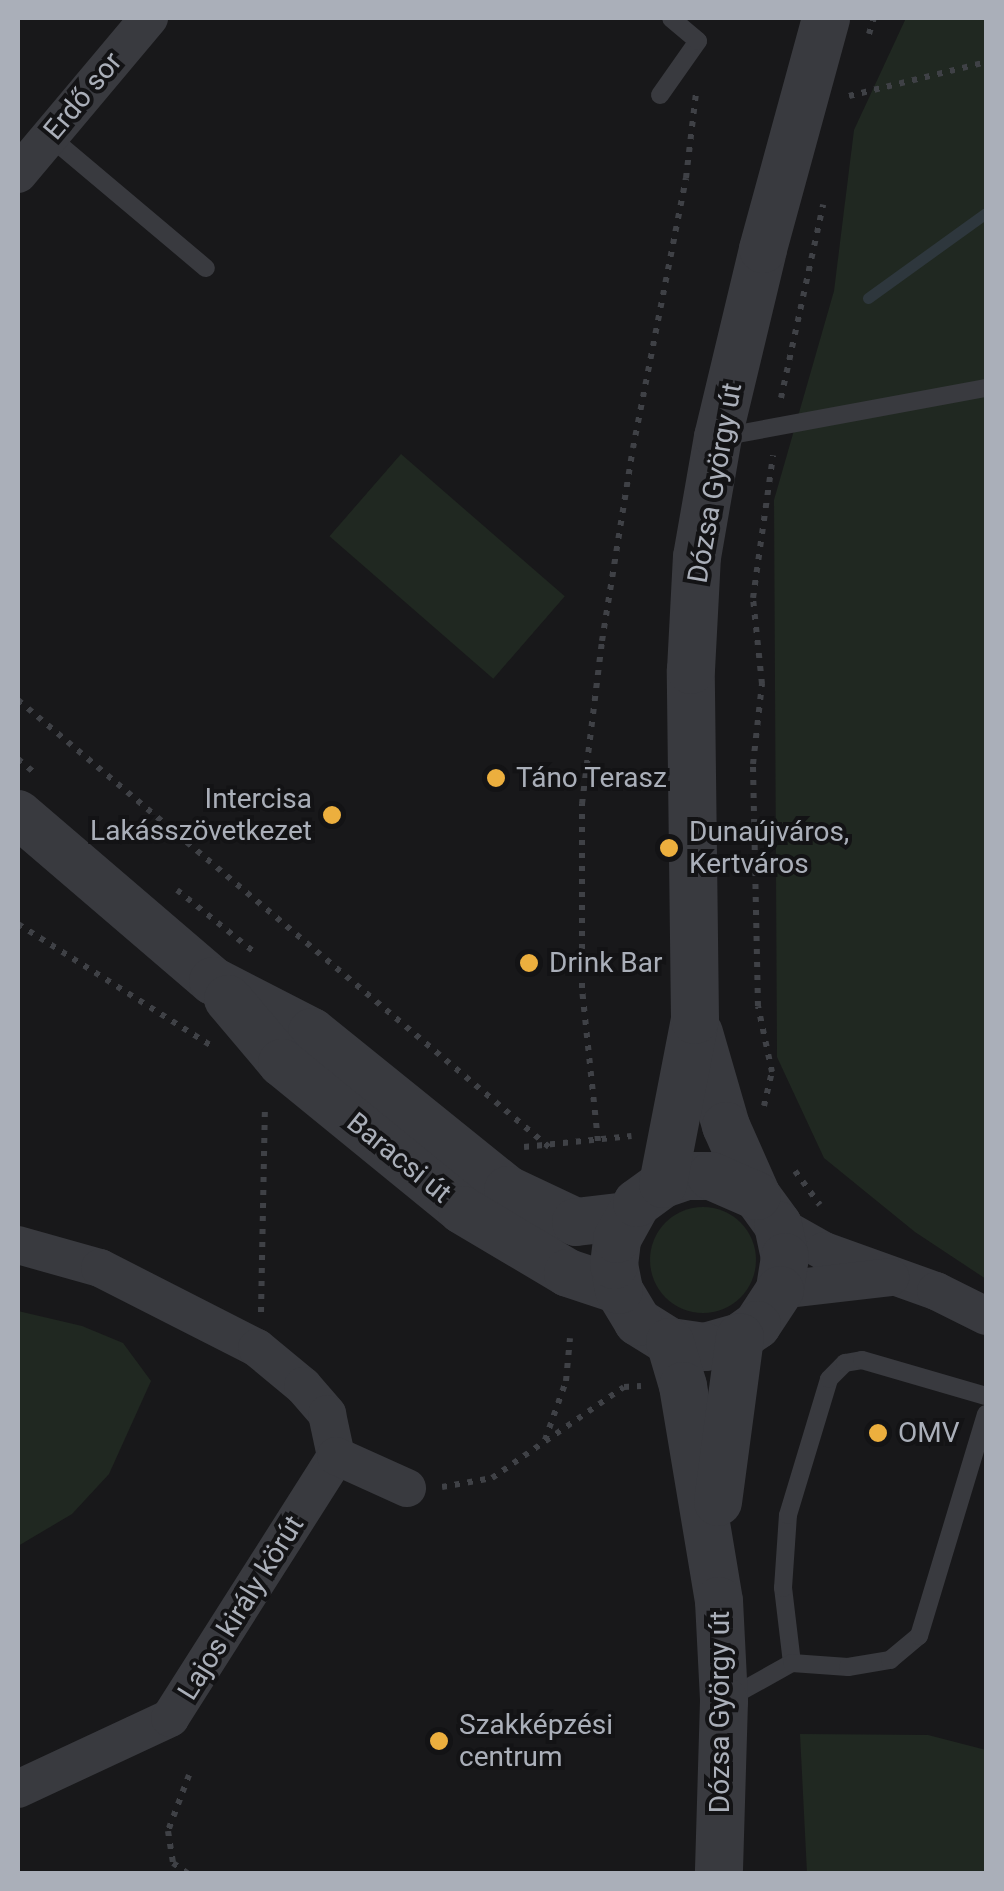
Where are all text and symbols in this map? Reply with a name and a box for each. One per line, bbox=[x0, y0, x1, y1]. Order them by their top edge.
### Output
street label: Erdő sor bbox=[37, 45, 129, 147]
street label: Dózsa György út bbox=[681, 380, 749, 586]
place label: Táno Terasz bbox=[516, 761, 667, 795]
marker: Táno Terasz bbox=[485, 767, 507, 789]
place label: Intercisa Lakásszövetkezet bbox=[90, 782, 312, 848]
marker: Intercisa Lakásszövetkezet bbox=[321, 804, 343, 826]
place label: Dunaújváros, Kertváros bbox=[689, 815, 849, 881]
marker: Dunaújváros, Kertváros bbox=[658, 837, 680, 859]
place label: Drink Bar bbox=[549, 946, 662, 980]
marker: Drink Bar bbox=[518, 952, 540, 974]
street label: Baracsi út bbox=[340, 1106, 458, 1210]
place label: OMV bbox=[898, 1416, 960, 1450]
marker: OMV bbox=[867, 1422, 889, 1444]
street label: Lajos király körút bbox=[171, 1510, 311, 1706]
street label: Dózsa György út bbox=[703, 1611, 737, 1813]
place label: Szakképzési centrum bbox=[459, 1708, 613, 1774]
marker: Szakképzési centrum bbox=[428, 1730, 450, 1752]

